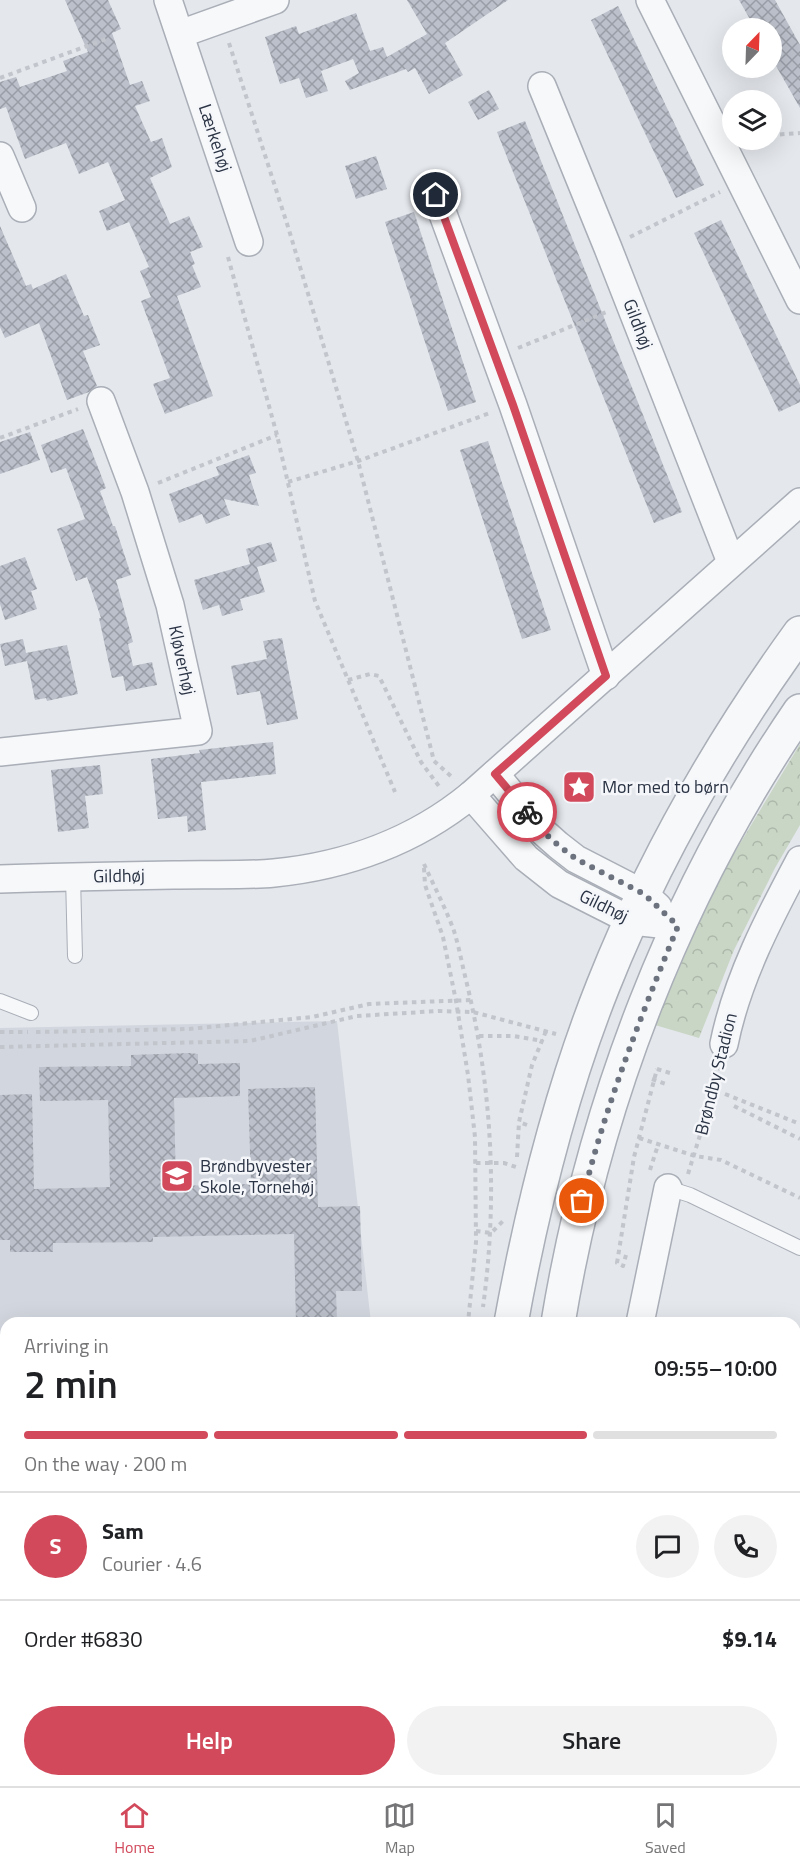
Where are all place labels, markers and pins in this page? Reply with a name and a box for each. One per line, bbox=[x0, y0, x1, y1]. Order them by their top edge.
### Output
pin bbox=[410, 169, 461, 220]
place icon: Mor med to børn bbox=[561, 769, 597, 805]
place label: Mor med to børn bbox=[602, 773, 729, 800]
place label: Brøndbyvester Skole, Tornehøj bbox=[200, 1152, 314, 1200]
school or university icon: Brøndbyvester Skole, Tornehøj bbox=[159, 1158, 195, 1194]
pin bbox=[556, 1175, 607, 1226]

